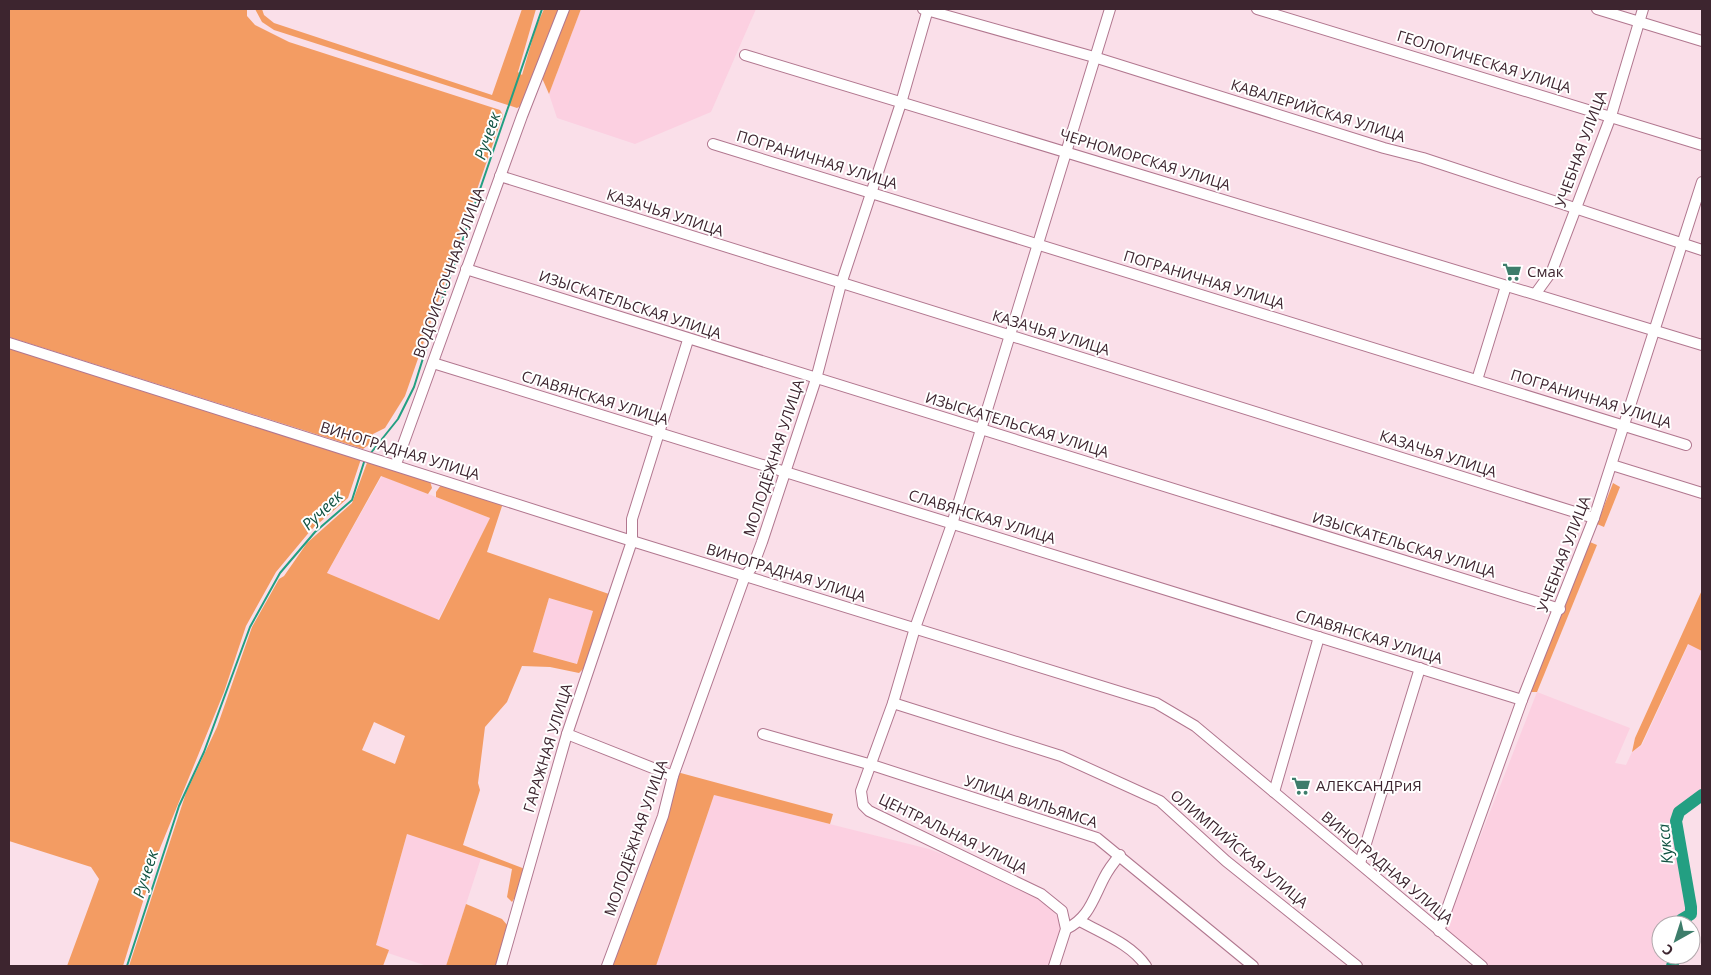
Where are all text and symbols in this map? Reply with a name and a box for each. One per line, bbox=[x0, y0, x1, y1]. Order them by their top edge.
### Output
street label: ГЕОЛОГИЧЕСКАЯ УЛИЦА bbox=[1395, 25, 1574, 97]
street label: КАВАЛЕРИЙСКАЯ УЛИЦА bbox=[1228, 74, 1409, 146]
street label: УЧЕБНАЯ УЛИЦА bbox=[1550, 87, 1611, 210]
water label: Ручеек bbox=[469, 108, 506, 163]
street label: ЧЕРНОМОРСКАЯ УЛИЦА bbox=[1057, 123, 1234, 195]
street label: ПОГРАНИЧНАЯ УЛИЦА bbox=[734, 125, 901, 193]
street label: ВОДОИСТОЧНАЯ УЛИЦА bbox=[408, 184, 488, 361]
street label: КАЗАЧЬЯ УЛИЦА bbox=[604, 184, 727, 241]
street label: ПОГРАНИЧНАЯ УЛИЦА bbox=[1121, 245, 1288, 313]
supermarket icon: Смак bbox=[1501, 261, 1523, 283]
place label: Смак bbox=[1527, 261, 1564, 281]
street label: ИЗЫСКАТЕЛЬСКАЯ УЛИЦА bbox=[536, 265, 725, 343]
street label: КАЗАЧЬЯ УЛИЦА bbox=[990, 305, 1113, 360]
street label: ПОГРАНИЧНАЯ УЛИЦА bbox=[1508, 364, 1675, 432]
street label: СЛАВЯНСКАЯ УЛИЦА bbox=[519, 365, 672, 429]
street label: МОЛОДЁЖНАЯ УЛИЦА bbox=[738, 376, 808, 539]
street label: ИЗЫСКАТЕЛЬСКАЯ УЛИЦА bbox=[923, 387, 1112, 462]
street label: ВИНОГРАДНАЯ УЛИЦА bbox=[318, 416, 483, 484]
street label: КАЗАЧЬЯ УЛИЦА bbox=[1377, 425, 1500, 482]
water label: Ручеек bbox=[297, 484, 348, 535]
street label: СЛАВЯНСКАЯ УЛИЦА bbox=[906, 484, 1059, 548]
street label: УЧЕБНАЯ УЛИЦА bbox=[1532, 492, 1595, 615]
street label: ИЗЫСКАТЕЛЬСКАЯ УЛИЦА bbox=[1310, 507, 1499, 582]
street label: ВИНОГРАДНАЯ УЛИЦА bbox=[704, 538, 869, 606]
street label: СЛАВЯНСКАЯ УЛИЦА bbox=[1293, 604, 1446, 668]
street label: ГАРАЖНАЯ УЛИЦА bbox=[518, 680, 576, 815]
street label: МОЛОДЁЖНАЯ УЛИЦА bbox=[599, 756, 671, 919]
street label: УЛИЦА ВИЛЬЯМСА bbox=[962, 770, 1101, 832]
supermarket icon: АЛЕКСАНДРиЯ bbox=[1290, 775, 1312, 797]
place label: АЛЕКСАНДРиЯ bbox=[1316, 775, 1422, 795]
street label: ОЛИМПИЙСКАЯ УЛИЦА bbox=[1167, 785, 1313, 912]
street label: ЦЕНТРАЛЬНАЯ УЛИЦА bbox=[876, 788, 1032, 878]
street label: ВИНОГРАДНАЯ УЛИЦА bbox=[1318, 806, 1458, 929]
water label: Кукса bbox=[1652, 823, 1678, 865]
water label: Ручеек bbox=[127, 846, 163, 901]
north arrow bbox=[1651, 915, 1701, 965]
text: С bbox=[1658, 940, 1677, 961]

